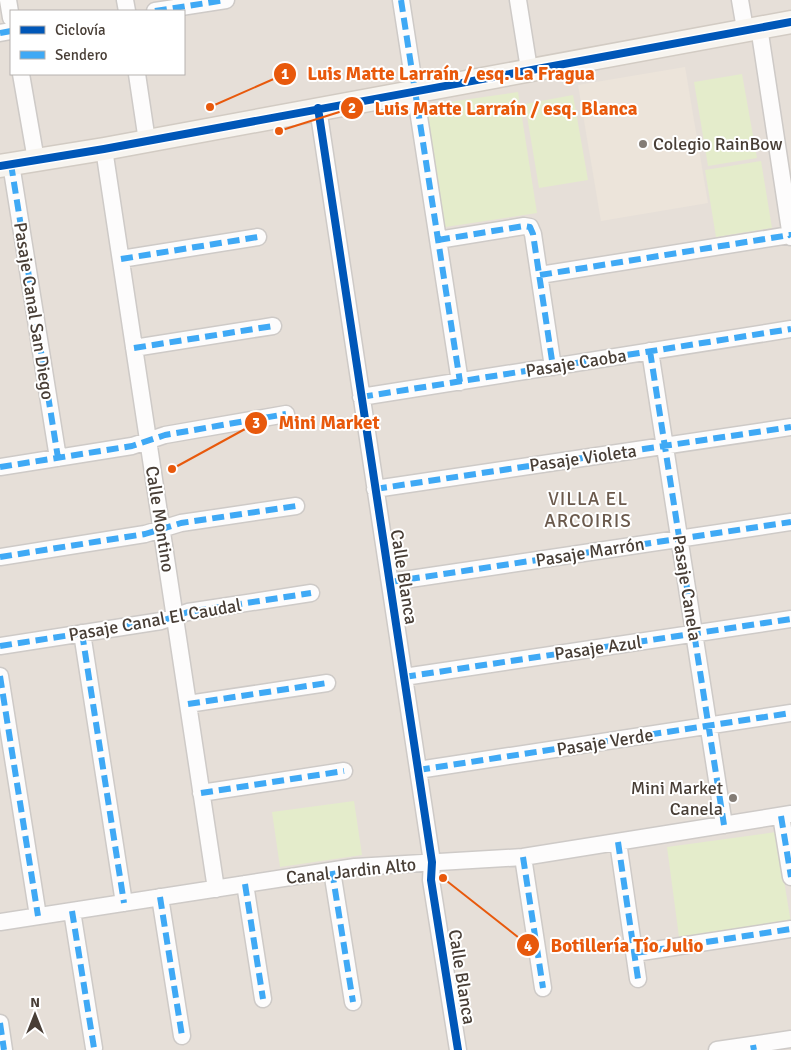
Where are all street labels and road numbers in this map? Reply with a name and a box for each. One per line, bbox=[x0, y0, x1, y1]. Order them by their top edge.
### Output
street label: Pasaje Canal San Diego bbox=[9, 221, 59, 401]
street label: Pasaje Caoba bbox=[524, 344, 628, 382]
street label: Pasaje Violeta bbox=[528, 440, 638, 476]
street label: Calle Montino bbox=[141, 464, 179, 574]
street label: Calle Blanca bbox=[386, 528, 422, 626]
street label: Pasaje Marrón bbox=[534, 533, 646, 571]
street label: Pasaje Canela bbox=[668, 533, 706, 643]
street label: Pasaje Canal El Caudal bbox=[67, 594, 243, 646]
street label: Pasaje Azul bbox=[553, 631, 643, 665]
street label: Pasaje Verde bbox=[555, 724, 655, 760]
street label: Canal Jardin Alto bbox=[285, 853, 417, 889]
street label: Calle Blanca bbox=[444, 928, 480, 1026]

